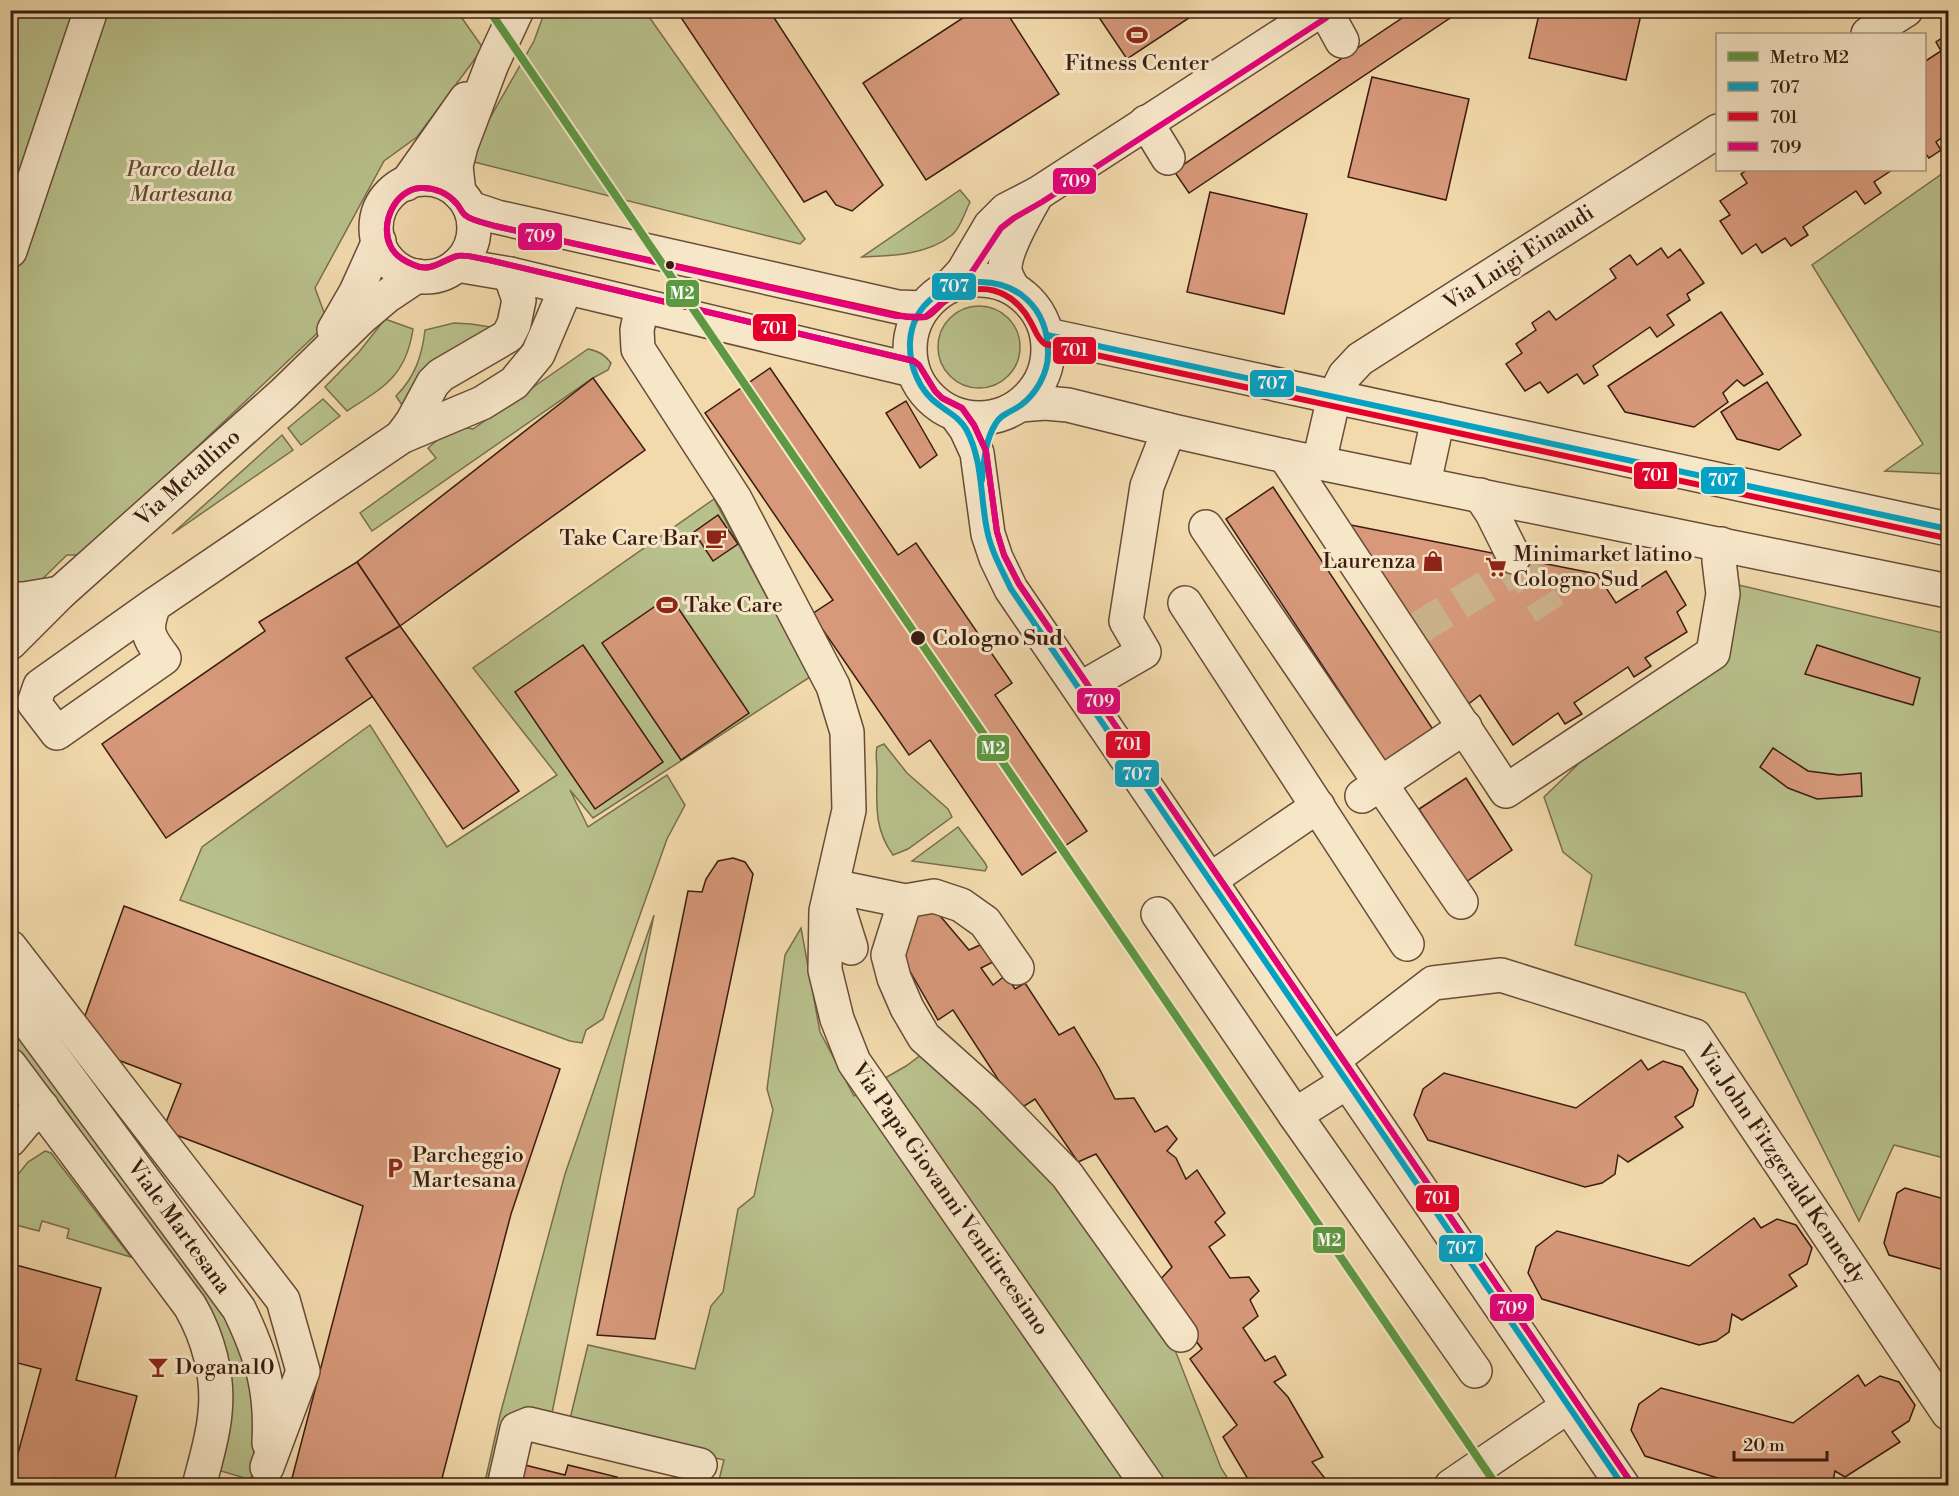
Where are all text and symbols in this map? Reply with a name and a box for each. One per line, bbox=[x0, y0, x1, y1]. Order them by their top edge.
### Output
sports icon: Fitness Center bbox=[1125, 23, 1149, 47]
legend bbox=[1716, 33, 1926, 171]
text: Metro M2 bbox=[1770, 46, 1849, 69]
place label: Fitness Center bbox=[1065, 50, 1209, 77]
text: 707 bbox=[1770, 76, 1799, 99]
text: 701 bbox=[1770, 106, 1798, 129]
text: 709 bbox=[1770, 136, 1802, 159]
park label: Parco della Martesana bbox=[126, 156, 236, 208]
line badge: 709 bbox=[1052, 167, 1097, 195]
text: 709 bbox=[1060, 172, 1090, 192]
street label: Via Luigi Einaudi bbox=[1438, 199, 1599, 317]
line badge: 709 bbox=[517, 222, 563, 251]
text: 709 bbox=[525, 227, 555, 247]
unlabelled marker bbox=[664, 259, 676, 271]
line badge: 707 bbox=[931, 272, 977, 301]
text: 707 bbox=[939, 277, 969, 297]
line badge: M2 bbox=[665, 279, 700, 308]
text: M2 bbox=[670, 284, 694, 304]
line badge: 701 bbox=[752, 313, 797, 342]
text: 701 bbox=[760, 319, 788, 339]
line badge: 701 bbox=[1052, 336, 1097, 365]
text: 701 bbox=[1060, 341, 1088, 361]
line badge: 707 bbox=[1249, 369, 1295, 398]
text: 707 bbox=[1257, 374, 1287, 394]
street label: Via Metallino bbox=[129, 423, 246, 533]
line badge: 701 bbox=[1633, 461, 1678, 490]
text: 701 bbox=[1641, 466, 1669, 486]
line badge: 707 bbox=[1700, 466, 1746, 495]
text: 707 bbox=[1708, 471, 1738, 491]
place label: Take Care Bar bbox=[559, 525, 699, 552]
cafe icon: Take Care Bar bbox=[704, 526, 728, 550]
place label: Minimarket latino Cologno Sud bbox=[1513, 541, 1693, 593]
place label: Laurenza bbox=[1323, 548, 1417, 575]
shop icon: Laurenza bbox=[1421, 549, 1445, 573]
supermarket icon: Minimarket latino Cologno Sud bbox=[1484, 555, 1508, 579]
place label: Take Care bbox=[684, 592, 783, 619]
sports icon: Take Care bbox=[655, 593, 679, 617]
place label: Cologno Sud bbox=[932, 625, 1063, 652]
marker: Cologno Sud bbox=[909, 629, 927, 647]
line badge: 709 bbox=[1076, 687, 1121, 715]
text: 709 bbox=[1084, 692, 1114, 712]
line badge: 701 bbox=[1105, 730, 1151, 759]
line badge: M2 bbox=[976, 734, 1010, 762]
text: 701 bbox=[1114, 735, 1142, 755]
text: M2 bbox=[981, 739, 1005, 759]
line badge: 707 bbox=[1114, 759, 1160, 788]
text: 707 bbox=[1122, 765, 1152, 785]
street label: Via John Fitzgerald Kennedy bbox=[1690, 1038, 1872, 1289]
street label: Via Papa Giovanni Ventitreesimo bbox=[845, 1057, 1055, 1341]
place label: Parcheggio Martesana bbox=[412, 1142, 524, 1194]
street label: Viale Martesana bbox=[121, 1154, 237, 1300]
parking icon: Parcheggio Martesana bbox=[383, 1156, 407, 1180]
line badge: 701 bbox=[1415, 1184, 1460, 1213]
text: 701 bbox=[1423, 1189, 1451, 1209]
line badge: M2 bbox=[1312, 1226, 1346, 1254]
text: M2 bbox=[1317, 1231, 1341, 1251]
line badge: 707 bbox=[1438, 1234, 1484, 1263]
text: 707 bbox=[1446, 1239, 1476, 1259]
line badge: 709 bbox=[1489, 1293, 1535, 1322]
text: 709 bbox=[1497, 1299, 1527, 1319]
place label: Dogana10 bbox=[175, 1354, 275, 1381]
bar icon: Dogana10 bbox=[146, 1355, 170, 1379]
scale bar bbox=[1734, 1424, 1827, 1462]
text: 20 m bbox=[1743, 1434, 1785, 1457]

